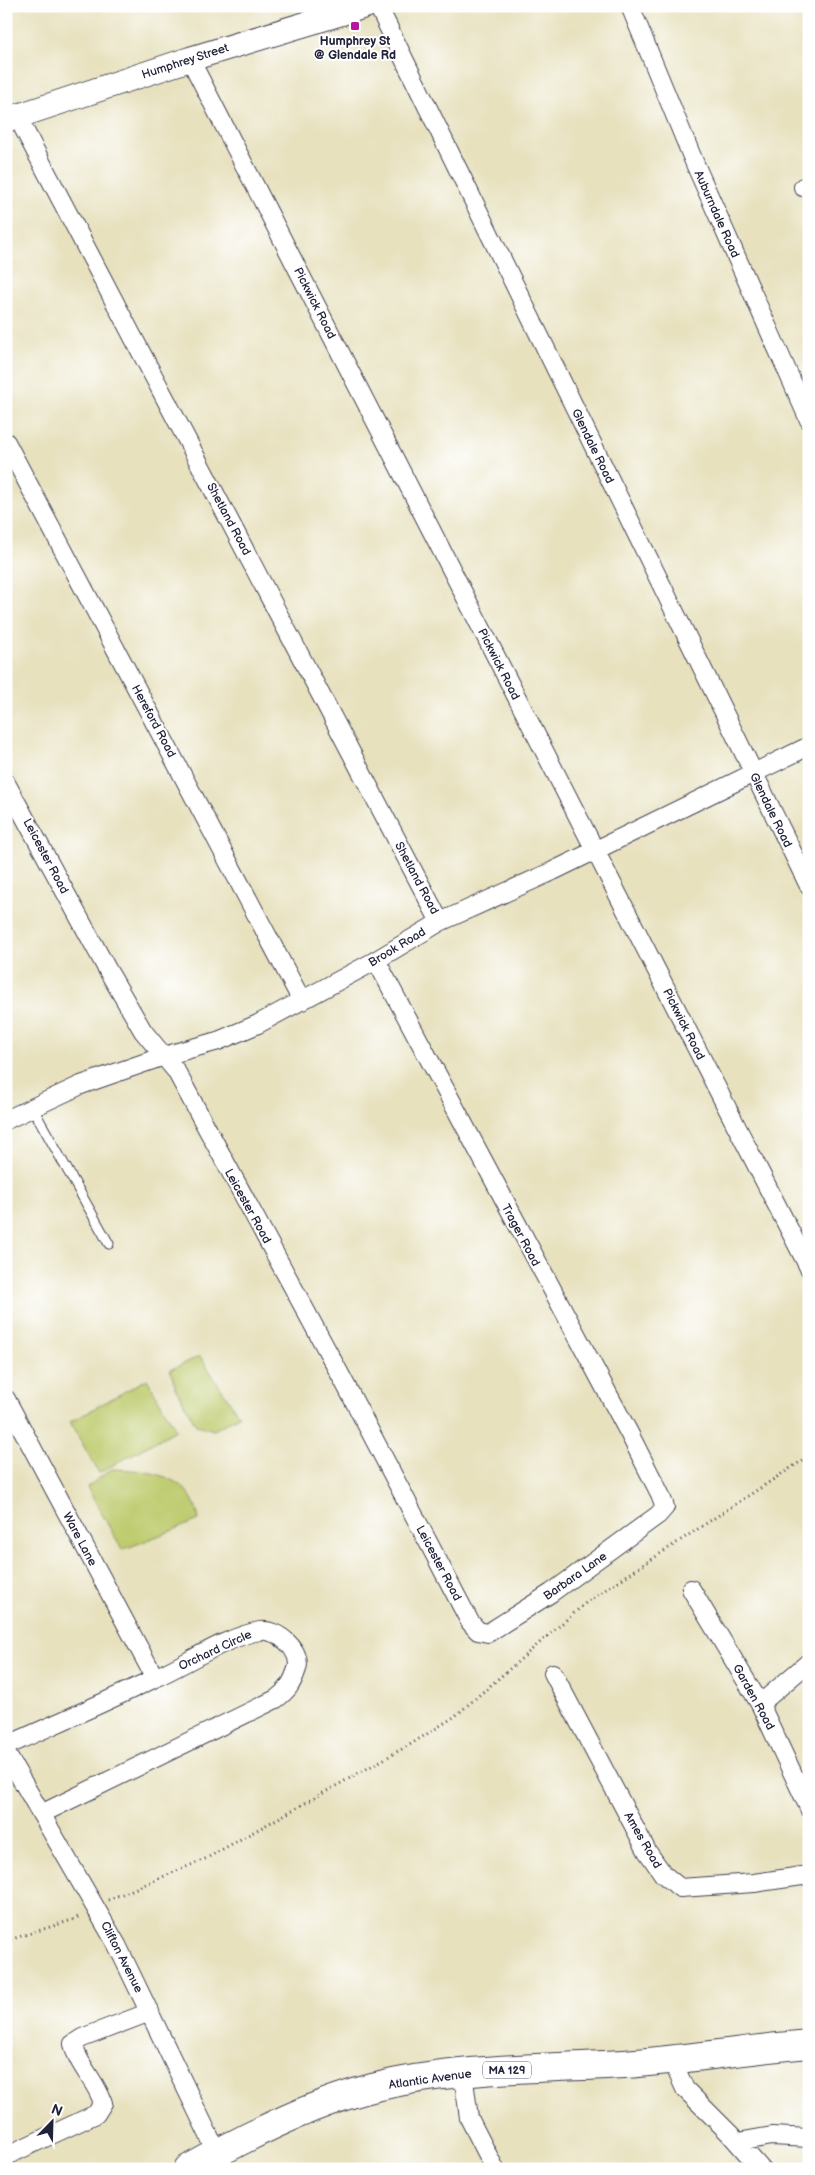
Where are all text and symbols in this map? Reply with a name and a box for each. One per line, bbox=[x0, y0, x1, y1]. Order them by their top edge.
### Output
marker: Humphrey St @ Glendale Rd bbox=[349, 20, 361, 32]
place label: Humphrey St @ Glendale Rd bbox=[314, 34, 396, 63]
street label: Humphrey Street bbox=[140, 40, 231, 83]
street label: Auburndale Road bbox=[691, 168, 743, 260]
street label: Pickwick Road bbox=[290, 265, 339, 341]
street label: Glendale Road bbox=[568, 406, 617, 486]
street label: Shetland Road bbox=[203, 480, 254, 558]
street label: Pickwick Road bbox=[474, 626, 523, 702]
street label: Hereford Road bbox=[128, 682, 179, 760]
street label: Glendale Road bbox=[746, 770, 795, 850]
street label: Leicester Road bbox=[19, 816, 72, 896]
street label: Shetland Road bbox=[391, 839, 442, 917]
street label: Brook Road bbox=[366, 924, 429, 970]
street label: Pickwick Road bbox=[659, 986, 708, 1062]
street label: Leicester Road bbox=[221, 1166, 274, 1246]
street label: Trager Road bbox=[498, 1202, 543, 1269]
street label: Ware Lane bbox=[59, 1510, 100, 1569]
street label: Leicester Road bbox=[412, 1523, 465, 1603]
street label: Barbara Lane bbox=[541, 1549, 610, 1604]
street label: Orchard Circle bbox=[176, 1627, 254, 1674]
street label: Garden Road bbox=[729, 1662, 778, 1733]
street label: Ames Road bbox=[620, 1809, 665, 1871]
street label: Clifton Avenue bbox=[97, 1919, 146, 1995]
road number: MA 129 bbox=[483, 2062, 531, 2078]
street label: Atlantic Avenue bbox=[388, 2066, 472, 2093]
north arrow bbox=[28, 2098, 78, 2148]
text: N bbox=[49, 2101, 65, 2120]

